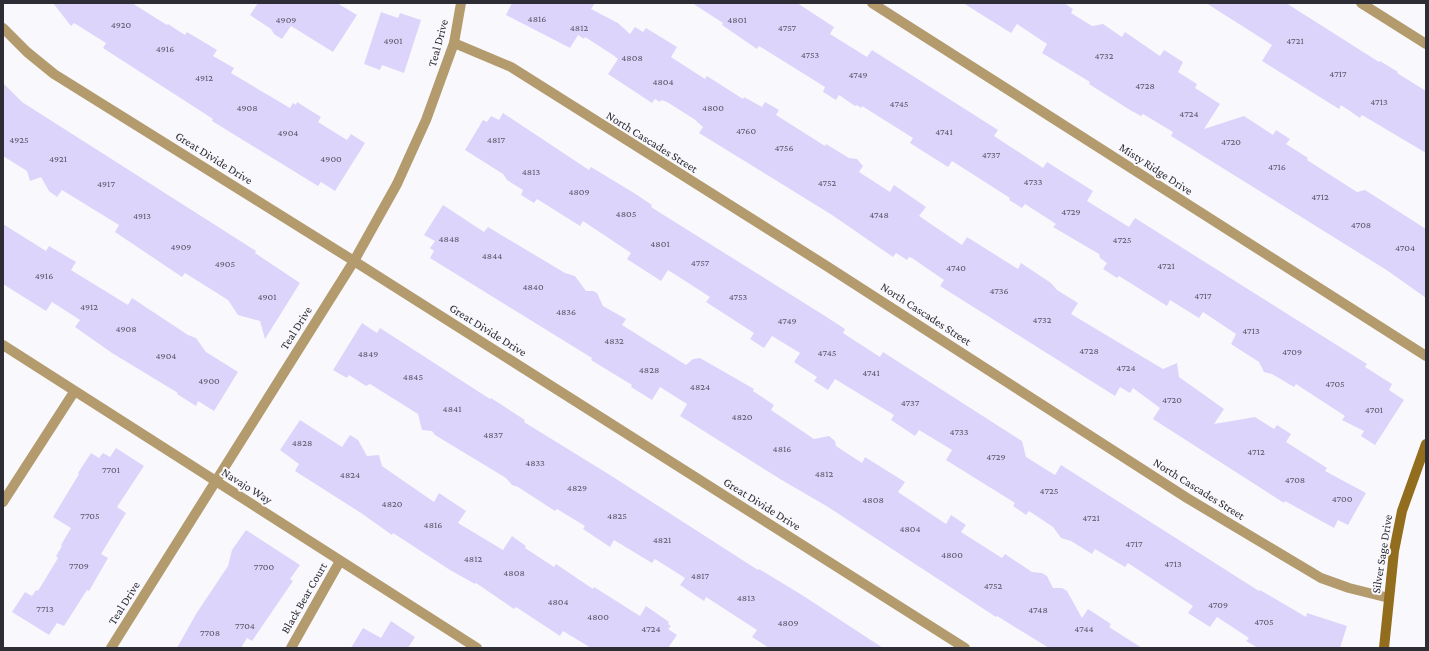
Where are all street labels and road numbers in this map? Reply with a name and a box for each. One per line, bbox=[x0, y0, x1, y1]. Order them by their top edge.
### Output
street label: Teal Drive bbox=[425, 18, 451, 68]
street label: North Cascades Street bbox=[604, 108, 701, 176]
street label: Great Divide Drive bbox=[173, 129, 255, 187]
street label: Misty Ridge Drive bbox=[1117, 140, 1195, 198]
street label: North Cascades Street bbox=[878, 279, 975, 349]
street label: Great Divide Drive bbox=[447, 301, 529, 359]
street label: Teal Drive bbox=[277, 304, 315, 352]
street label: North Cascades Street bbox=[1151, 455, 1248, 523]
street label: Navajo Way bbox=[219, 465, 275, 507]
street label: Great Divide Drive bbox=[721, 475, 803, 533]
street label: Silver Sage Drive bbox=[1369, 514, 1395, 594]
street label: Black Bear Court bbox=[278, 559, 330, 636]
street label: Teal Drive bbox=[105, 579, 143, 627]

